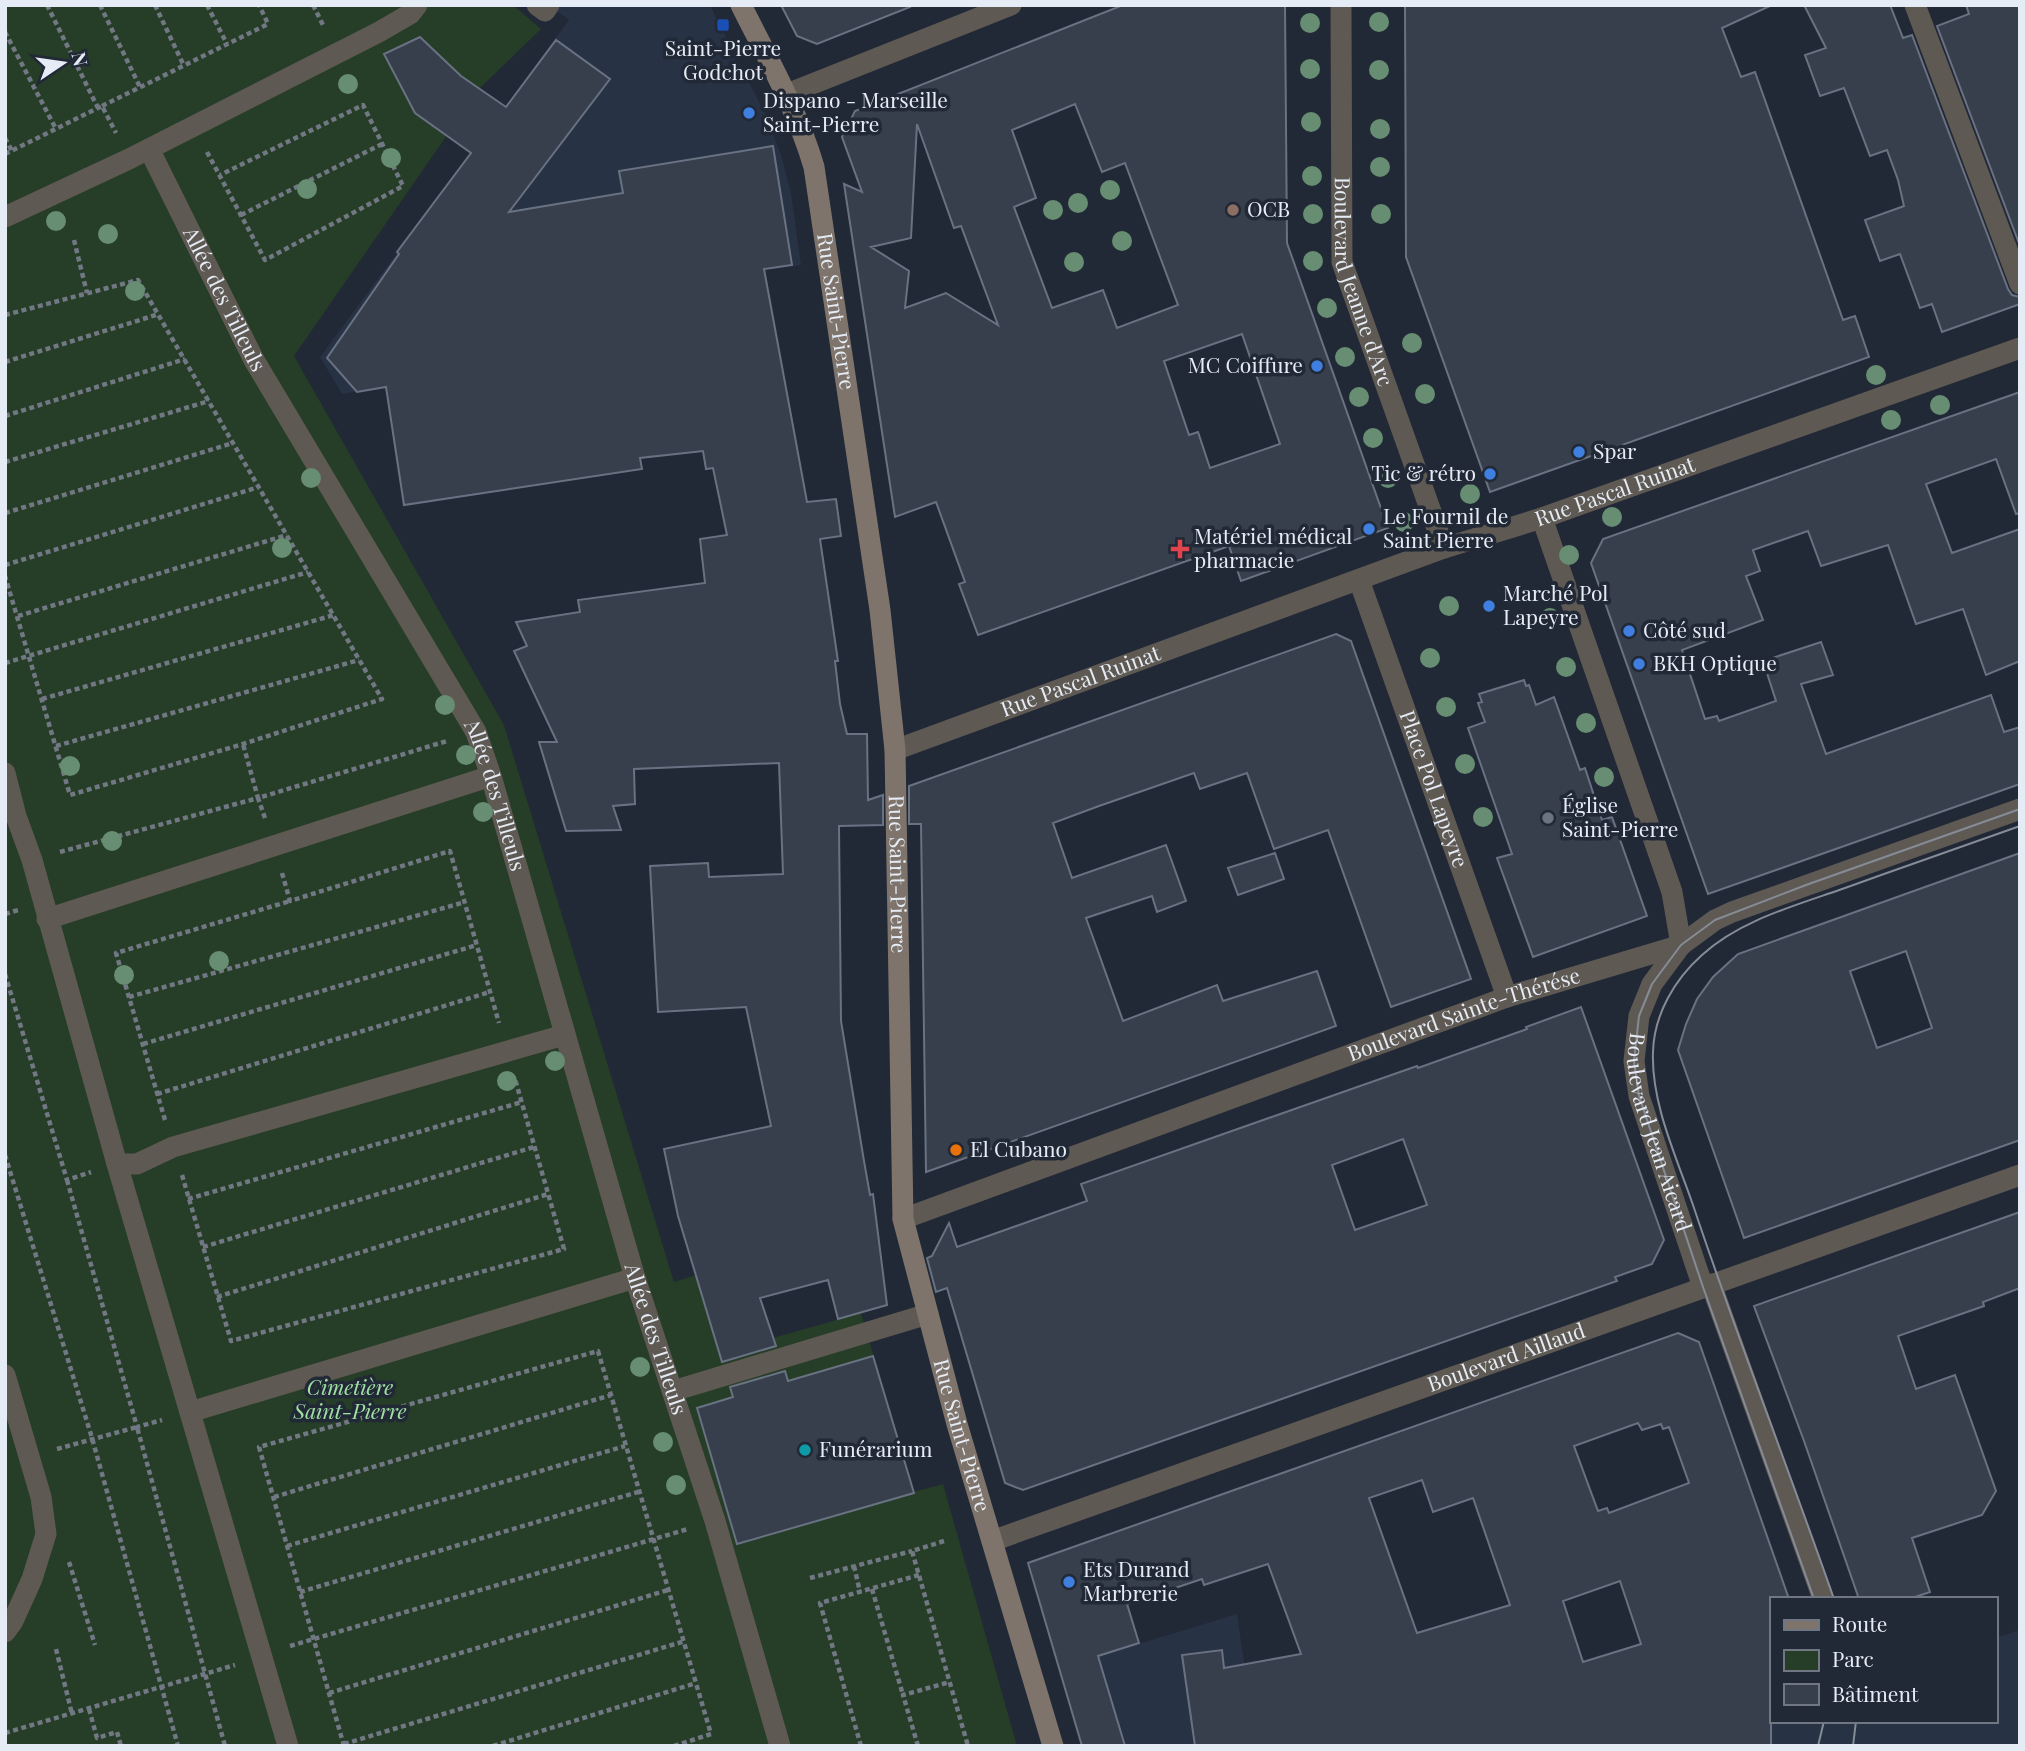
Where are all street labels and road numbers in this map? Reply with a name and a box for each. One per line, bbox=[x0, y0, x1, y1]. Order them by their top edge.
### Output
street label: Boulevard Jeanne d'Arc bbox=[1330, 177, 1401, 390]
street label: Allée des Tilleuls bbox=[178, 221, 273, 376]
street label: Rue Saint-Pierre bbox=[812, 231, 863, 391]
street label: Rue Pascal Ruinat bbox=[1531, 449, 1699, 531]
street label: Rue Pascal Ruinat bbox=[996, 637, 1164, 722]
street label: Place Pol Lapeyre bbox=[1394, 706, 1476, 871]
street label: Allée des Tilleuls bbox=[459, 712, 534, 874]
street label: Rue Saint-Pierre bbox=[884, 795, 914, 954]
street label: Boulevard Sainte-Thérése bbox=[1343, 960, 1583, 1067]
street label: Boulevard Jean Aicard bbox=[1622, 1031, 1699, 1235]
street label: Allée des Tilleuls bbox=[619, 1259, 695, 1418]
street label: Boulevard Aillaud bbox=[1423, 1315, 1588, 1397]
street label: Rue Saint-Pierre bbox=[928, 1355, 998, 1515]

